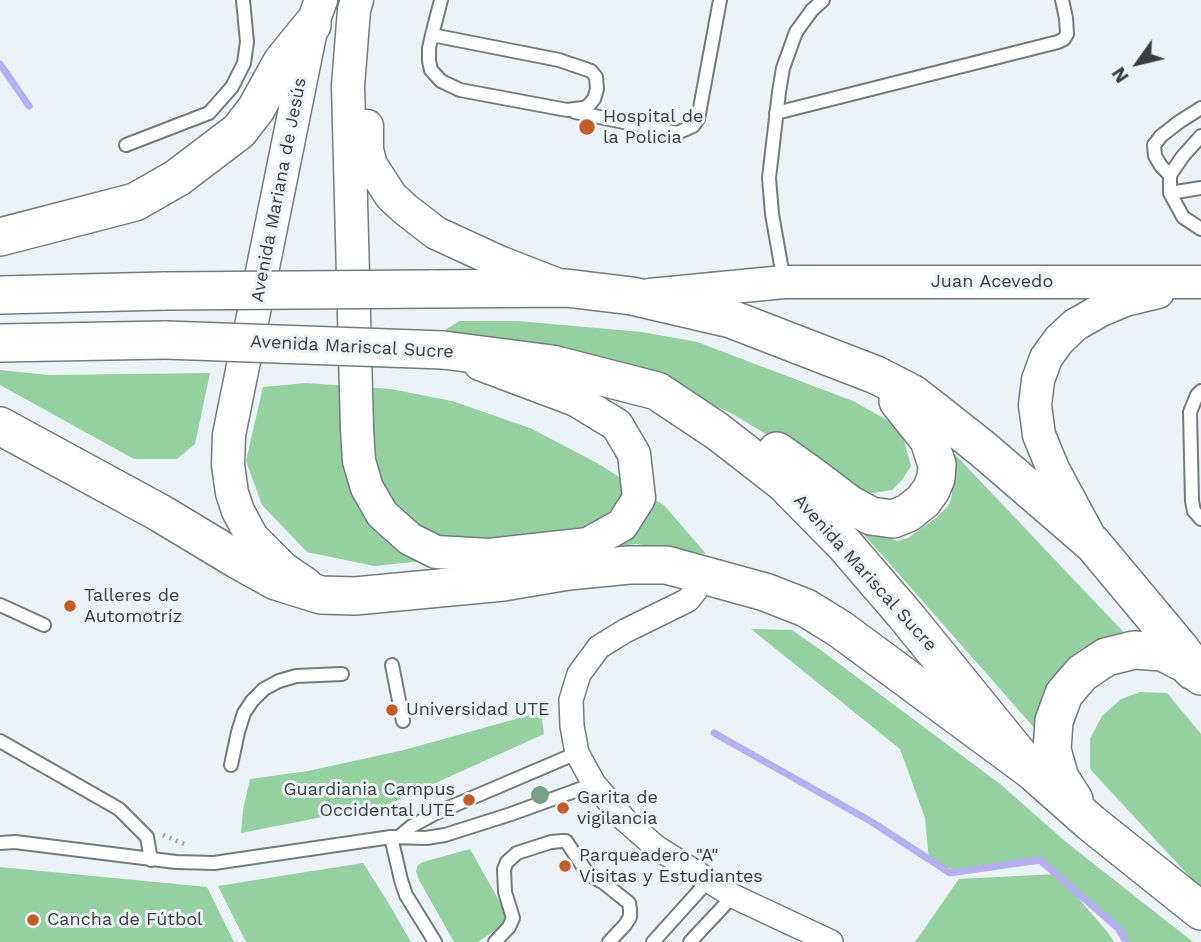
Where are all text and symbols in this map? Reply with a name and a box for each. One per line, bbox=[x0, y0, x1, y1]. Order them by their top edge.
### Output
north arrow bbox=[1103, 28, 1173, 98]
text: N bbox=[1107, 63, 1134, 87]
street label: Avenida Mariana de Jesús bbox=[247, 76, 311, 304]
place label: Hospital de la Policia bbox=[603, 106, 703, 148]
marker: Hospital de la Policia bbox=[577, 117, 597, 137]
street label: Juan Acevedo bbox=[931, 271, 1053, 293]
street label: Avenida Mariscal Sucre bbox=[250, 331, 454, 363]
street label: Avenida Mariscal Sucre bbox=[789, 490, 941, 656]
place label: Talleres de Automotríz bbox=[84, 585, 182, 628]
marker: Talleres de Automotríz bbox=[62, 598, 78, 614]
place label: Universidad UTE bbox=[406, 699, 550, 721]
marker: Universidad UTE bbox=[384, 702, 400, 718]
place label: Guardiania Campus Occidental UTE bbox=[284, 779, 455, 822]
place label: Garita de vigilancia bbox=[577, 787, 658, 830]
marker: Guardiania Campus Occidental UTE bbox=[461, 792, 477, 808]
marker: Garita de vigilancia bbox=[555, 800, 571, 816]
place label: Parqueadero "A" Visitas y Estudiantes bbox=[579, 845, 763, 888]
marker: Parqueadero "A" Visitas y Estudiantes bbox=[557, 858, 573, 874]
place label: Cancha de Fútbol bbox=[47, 909, 203, 931]
marker: Cancha de Fútbol bbox=[25, 912, 41, 928]

